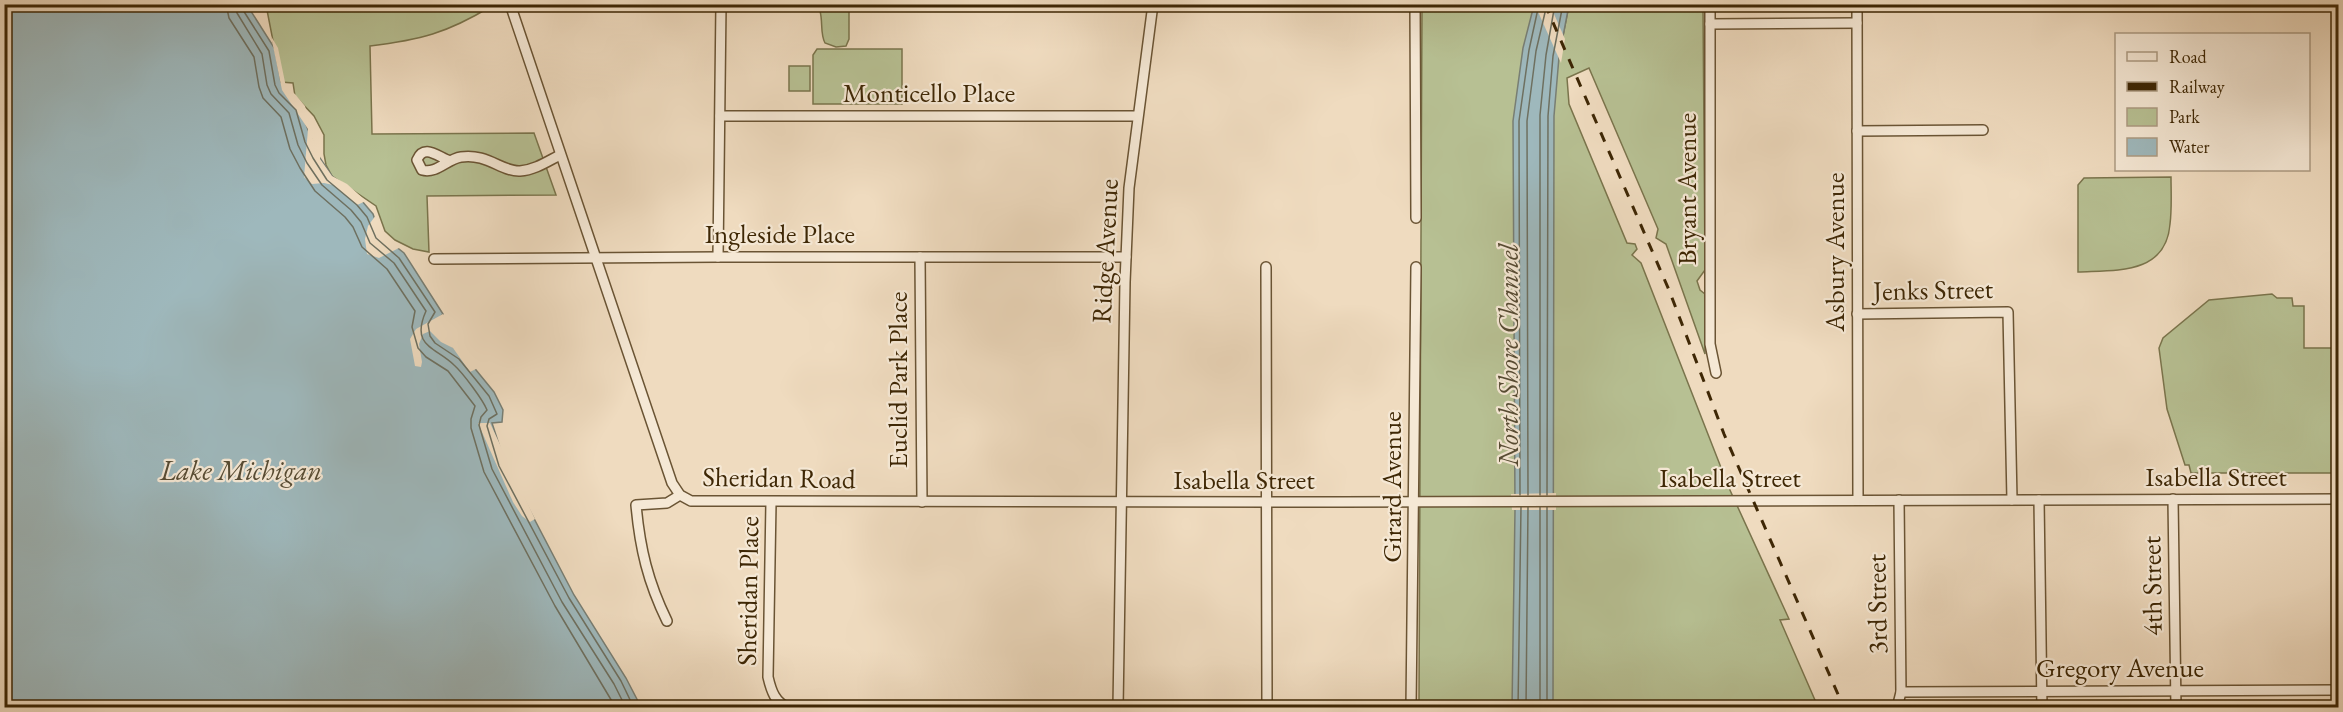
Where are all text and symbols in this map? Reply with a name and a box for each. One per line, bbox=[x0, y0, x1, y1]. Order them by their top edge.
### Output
legend bbox=[2115, 33, 2310, 171]
text: Road bbox=[2169, 45, 2208, 68]
street label: Monticello Place bbox=[843, 75, 1015, 110]
text: Railway bbox=[2169, 75, 2225, 98]
text: Park bbox=[2169, 105, 2200, 128]
street label: Bryant Avenue bbox=[1669, 113, 1704, 265]
text: Water bbox=[2169, 135, 2210, 158]
street label: Asbury Avenue bbox=[1817, 172, 1852, 333]
street label: Ridge Avenue bbox=[1083, 178, 1126, 324]
street label: Ingleside Place bbox=[705, 216, 855, 251]
water label: North Shore Channel bbox=[1490, 242, 1526, 468]
street label: Jenks Street bbox=[1871, 271, 1994, 308]
street label: Euclid Park Place bbox=[880, 291, 915, 469]
street label: Girard Avenue bbox=[1374, 411, 1409, 563]
water label: Lake Michigan bbox=[159, 452, 322, 488]
street label: Sheridan Road bbox=[702, 459, 856, 496]
street label: Isabella Street bbox=[2145, 459, 2287, 494]
street label: Isabella Street bbox=[1659, 460, 1801, 495]
street label: Isabella Street bbox=[1173, 462, 1315, 497]
street label: Sheridan Place bbox=[729, 516, 766, 666]
street label: 4th Street bbox=[2133, 535, 2170, 636]
street label: 3rd Street bbox=[1858, 553, 1895, 654]
street label: Gregory Avenue bbox=[2036, 650, 2204, 685]

